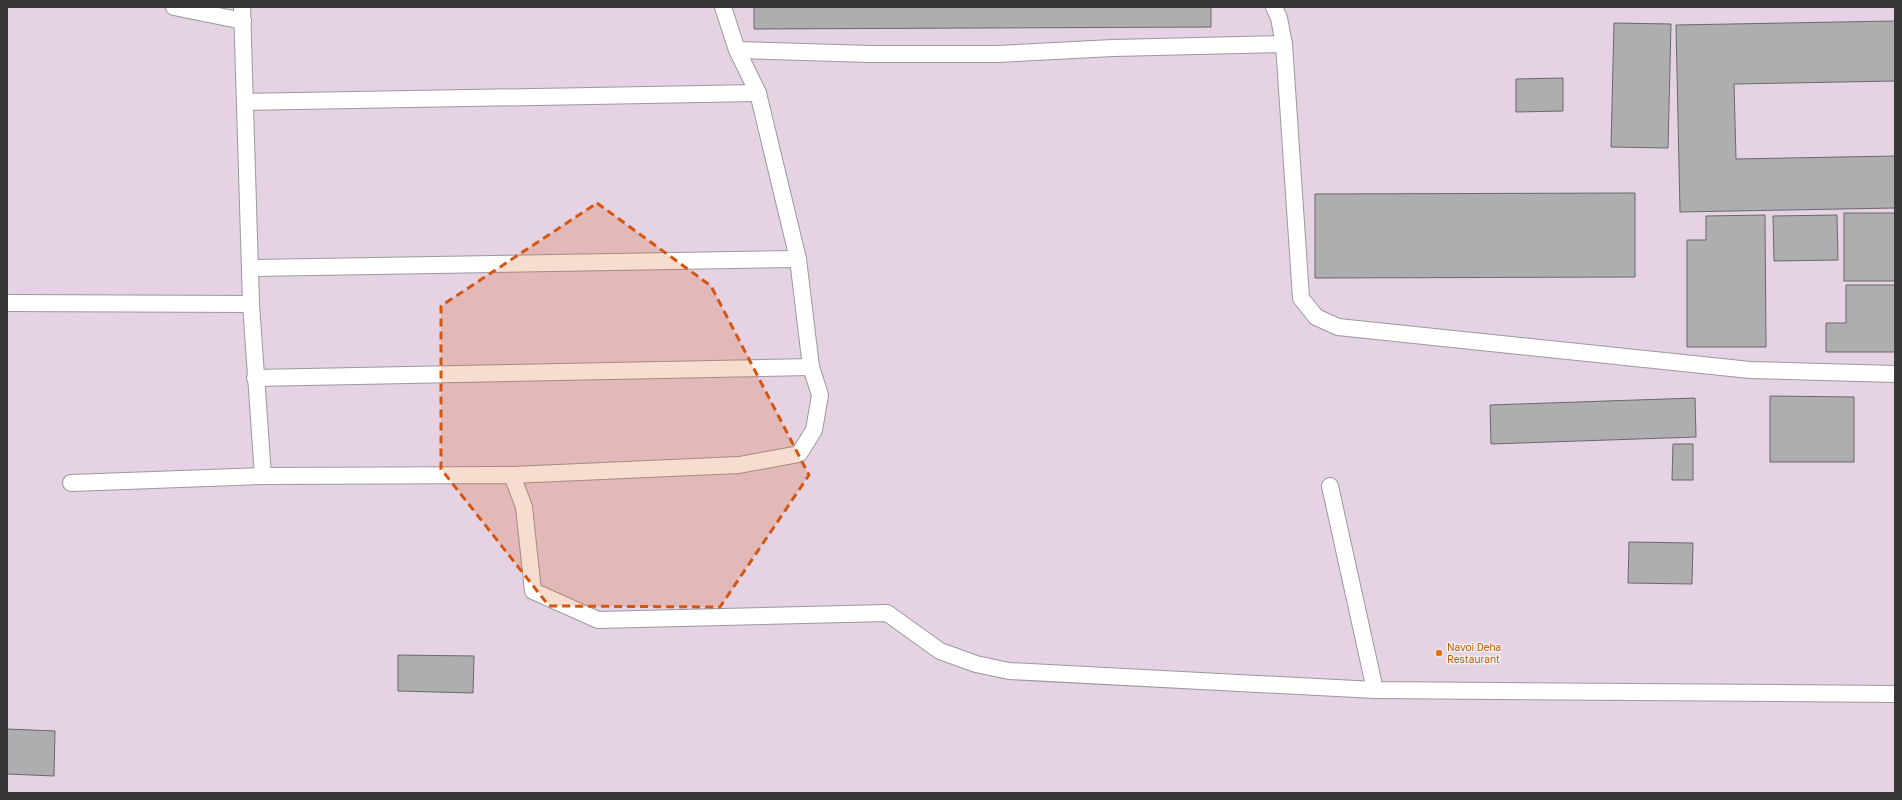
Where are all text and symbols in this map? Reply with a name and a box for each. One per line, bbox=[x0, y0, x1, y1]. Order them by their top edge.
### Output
place label: Navoi Deha Restaurant bbox=[1447, 641, 1501, 665]
marker: Navoi Deha Restaurant bbox=[1434, 648, 1444, 658]

